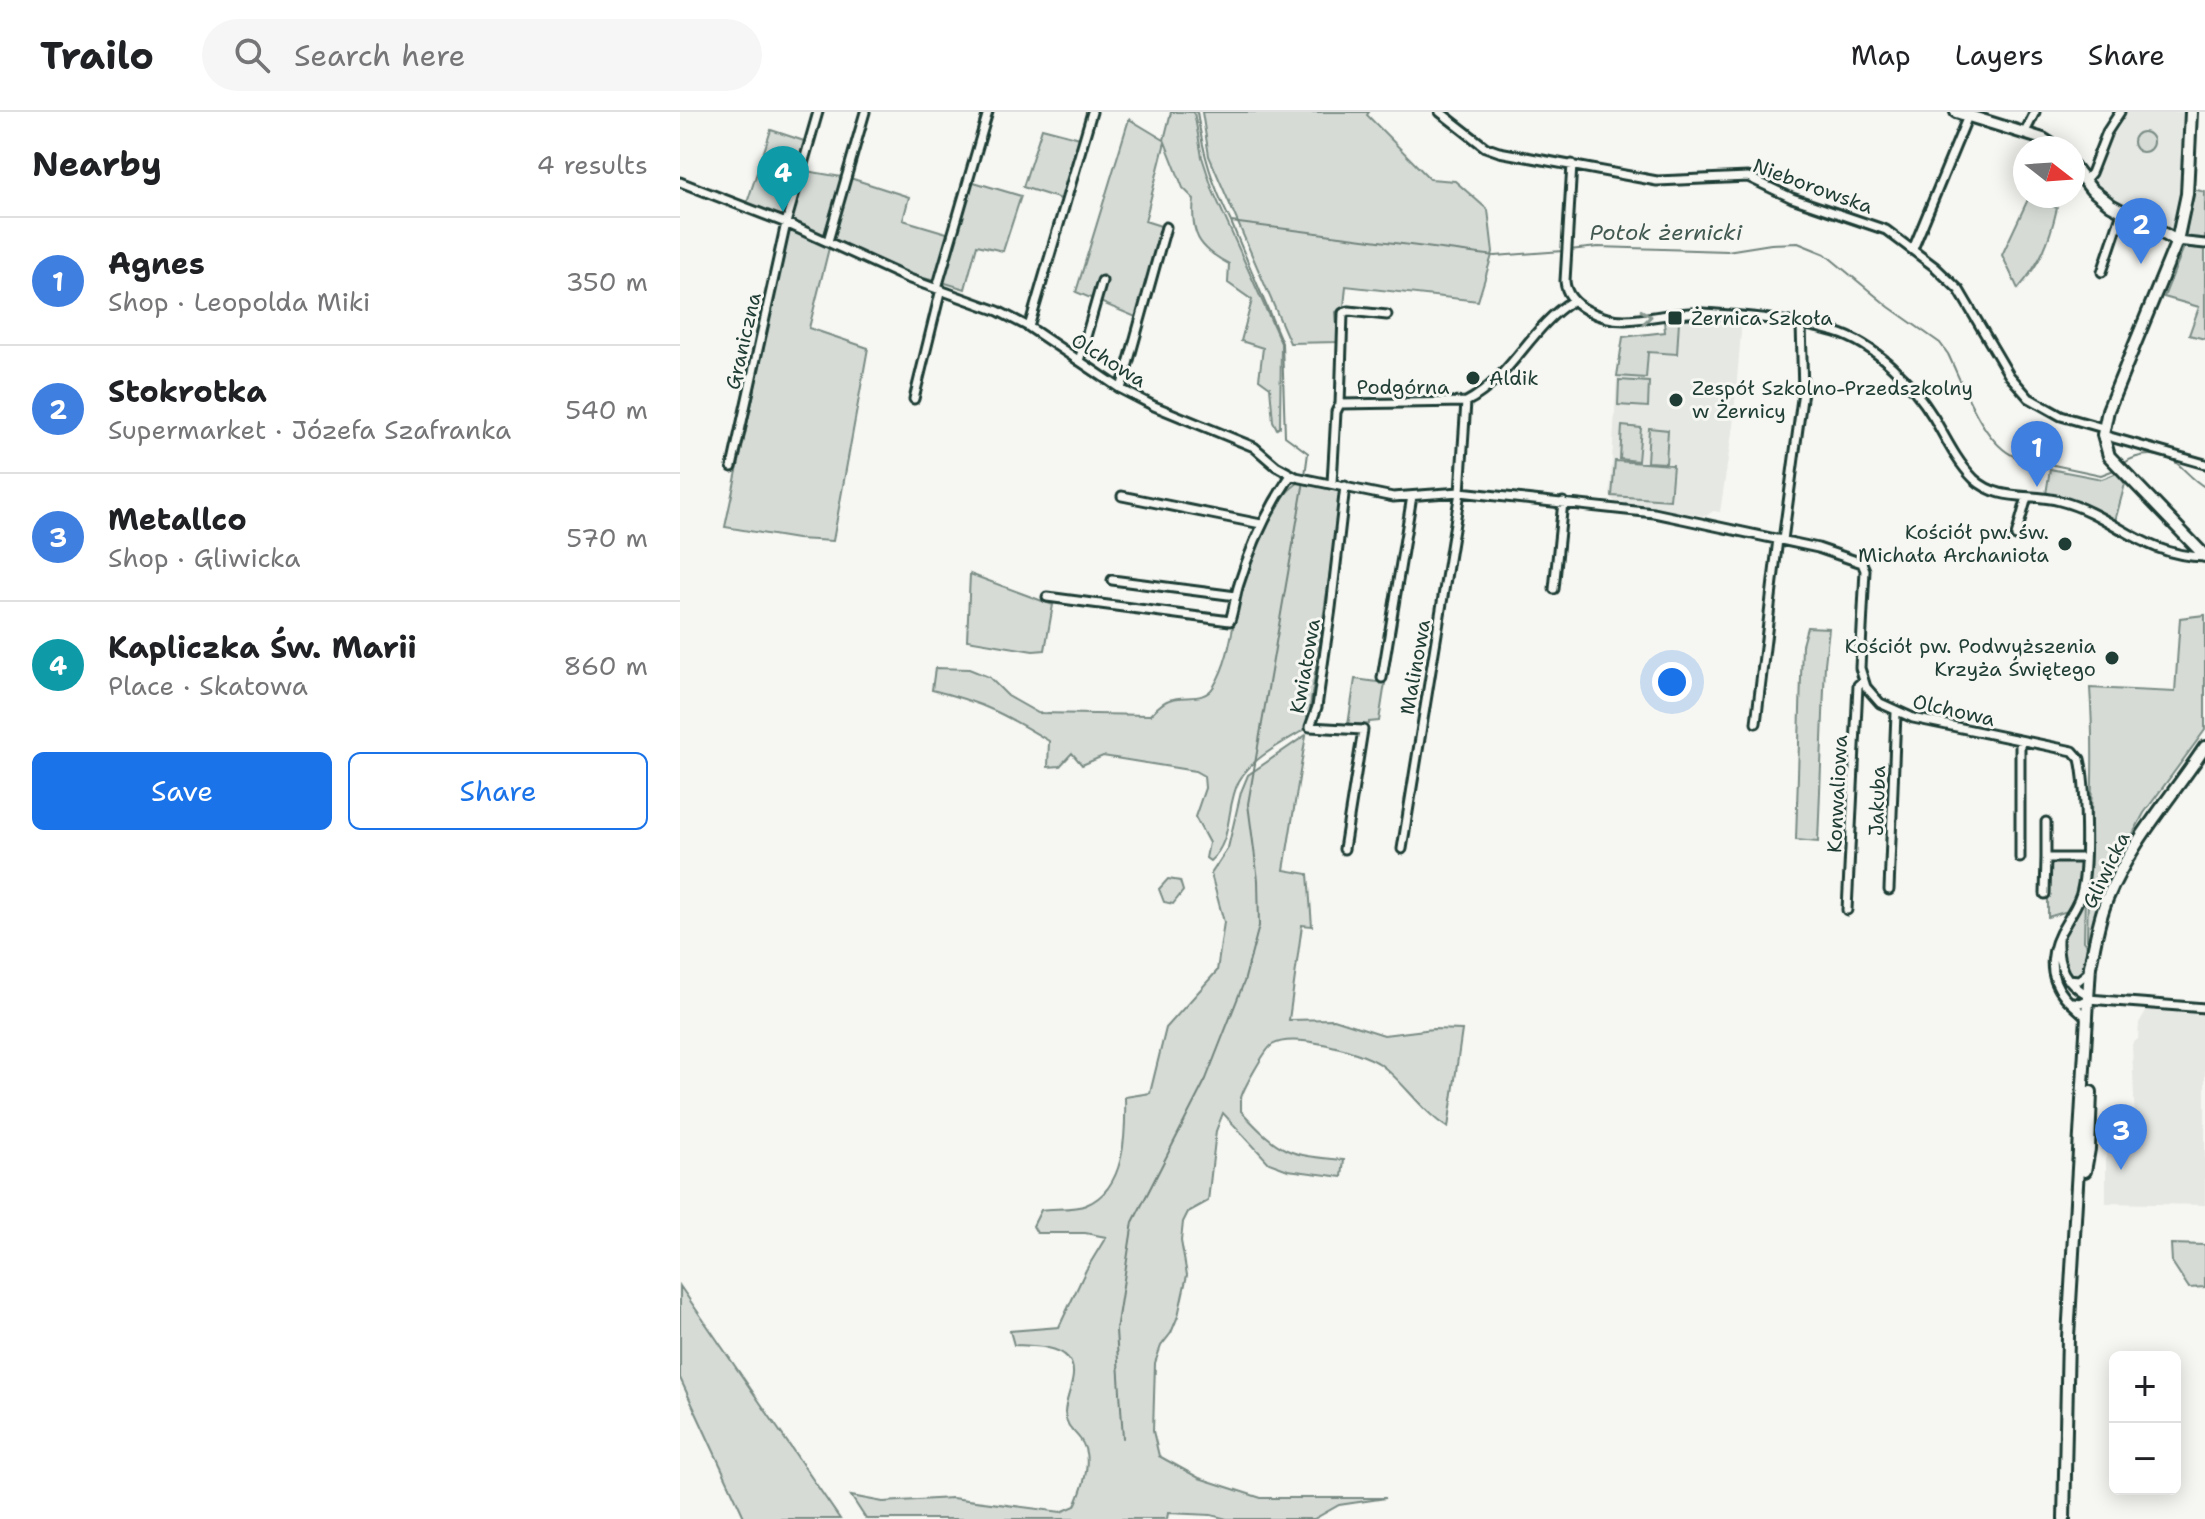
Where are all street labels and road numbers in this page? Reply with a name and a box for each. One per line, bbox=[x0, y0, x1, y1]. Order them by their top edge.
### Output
street label: Nieborowska bbox=[1749, 152, 1877, 220]
street label: Graniczna bbox=[719, 289, 767, 392]
street label: Olchowa bbox=[1067, 327, 1152, 394]
street label: Podgórna bbox=[1357, 374, 1450, 400]
street label: Kwiatowa bbox=[1284, 616, 1326, 716]
street label: Malinowa bbox=[1394, 617, 1436, 717]
street label: Olchowa bbox=[1910, 688, 1998, 732]
street label: Konwaliowa bbox=[1821, 734, 1853, 854]
street label: Jakuba bbox=[1863, 765, 1891, 837]
street label: Gliwicka bbox=[2076, 827, 2136, 913]

